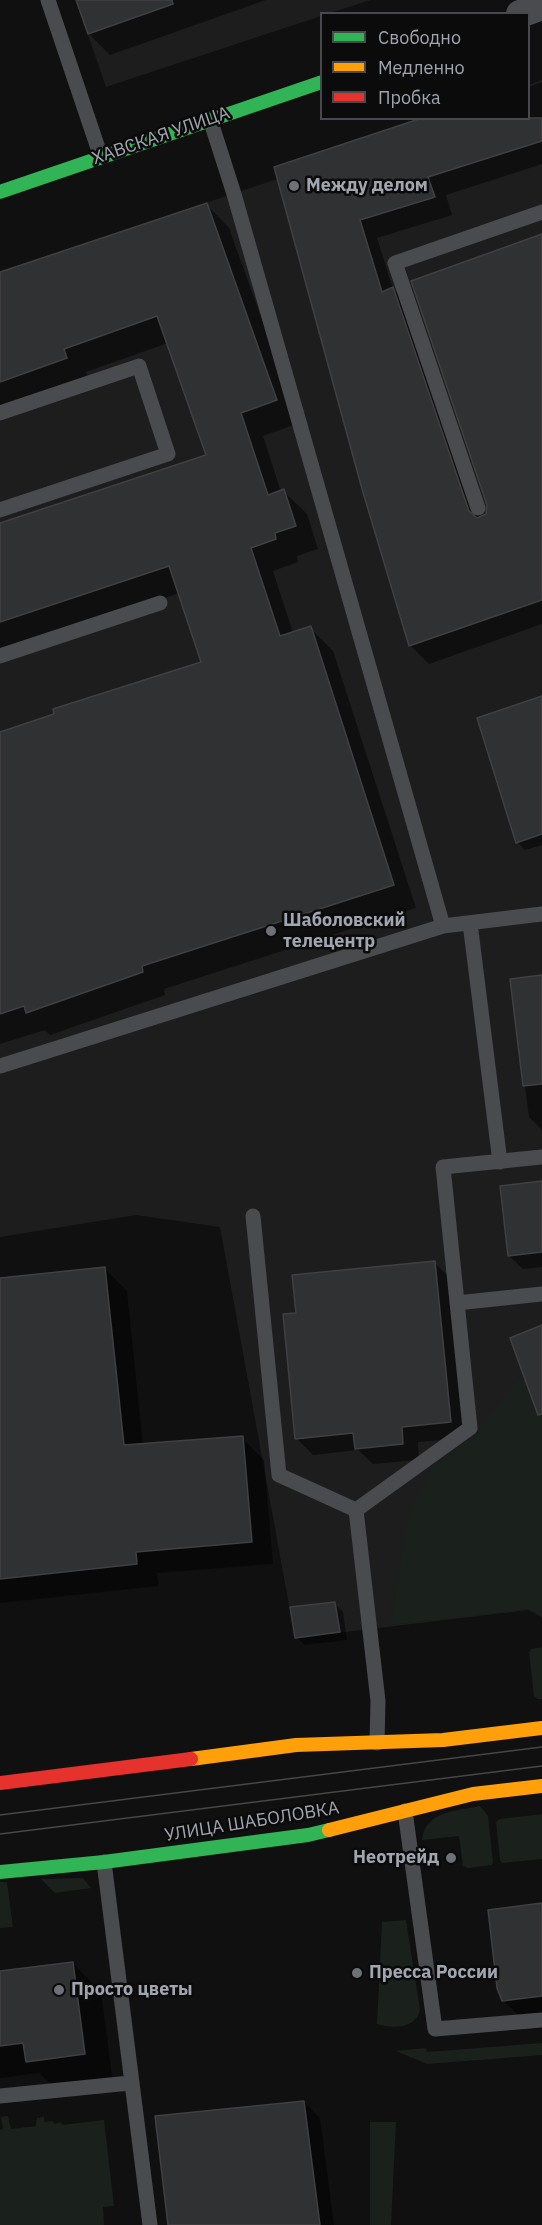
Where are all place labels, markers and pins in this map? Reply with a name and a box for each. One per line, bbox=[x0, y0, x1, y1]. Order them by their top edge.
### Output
place label: Между делом bbox=[306, 175, 428, 197]
marker: Между делом bbox=[287, 179, 301, 193]
place label: Шаболовский телецентр bbox=[283, 910, 405, 952]
marker: Шаболовский телецентр bbox=[264, 924, 278, 938]
place label: Неотрейд bbox=[353, 1847, 439, 1869]
marker: Неотрейд bbox=[444, 1851, 458, 1865]
place label: Пресса России bbox=[369, 1962, 498, 1984]
marker: Пресса России bbox=[350, 1966, 364, 1980]
place label: Просто цветы bbox=[71, 1979, 193, 2001]
marker: Просто цветы bbox=[52, 1983, 66, 1997]

